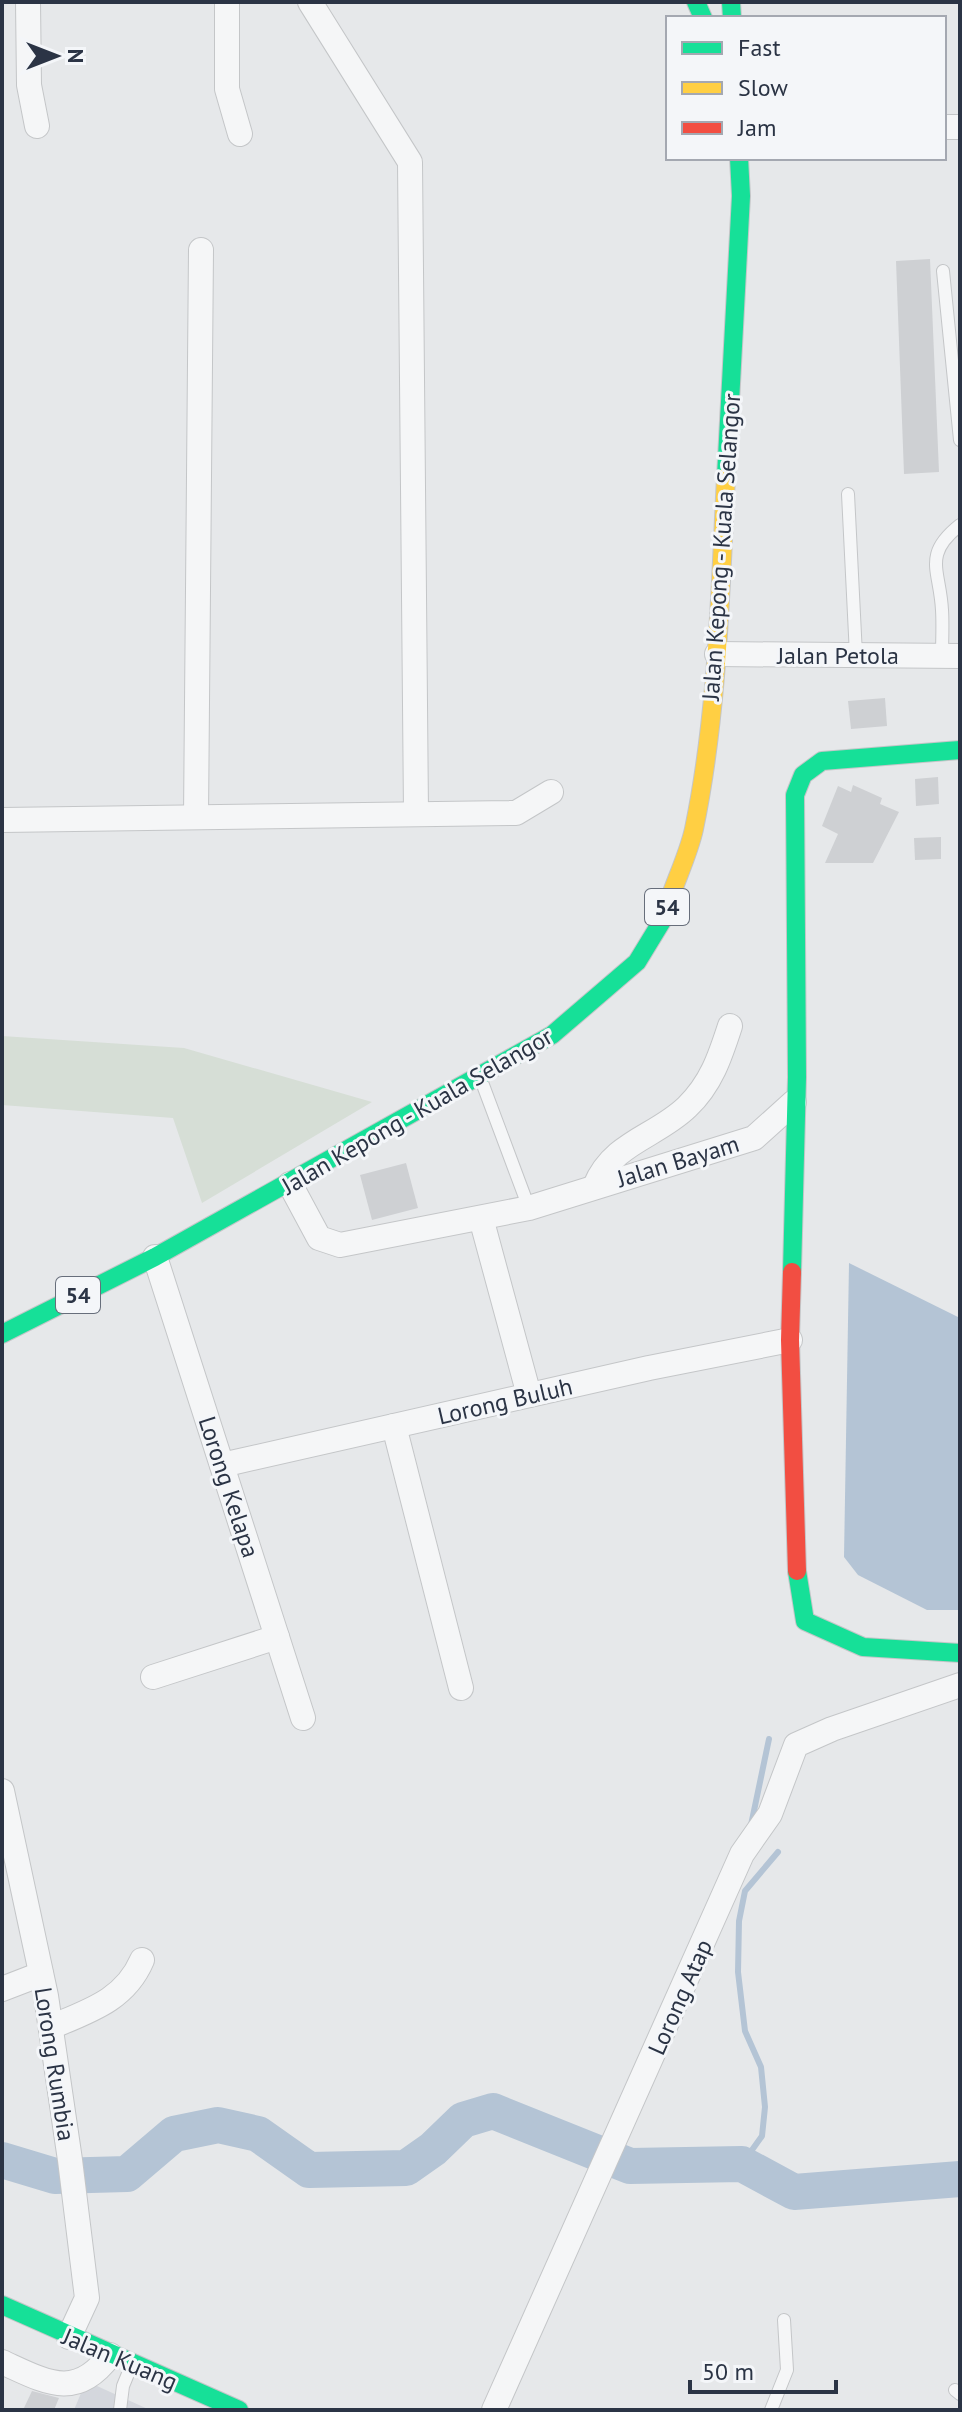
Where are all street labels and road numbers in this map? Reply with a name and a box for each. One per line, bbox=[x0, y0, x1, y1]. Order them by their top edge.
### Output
street label: Jalan Kepong - Kuala Selangor bbox=[695, 393, 747, 702]
street label: Jalan Petola bbox=[776, 640, 899, 671]
road number: 54 bbox=[645, 889, 689, 925]
street label: Jalan Kepong - Kuala Selangor bbox=[275, 1021, 558, 1202]
street label: Jalan Bayam bbox=[612, 1128, 743, 1195]
road number: 54 bbox=[56, 1277, 100, 1313]
street label: Lorong Buluh bbox=[435, 1370, 575, 1432]
street label: Lorong Kelapa bbox=[192, 1412, 266, 1562]
street label: Lorong Atap bbox=[641, 1934, 719, 2060]
street label: Lorong Rumbia bbox=[28, 1985, 82, 2143]
street label: Jalan Kuang bbox=[57, 2320, 182, 2397]

